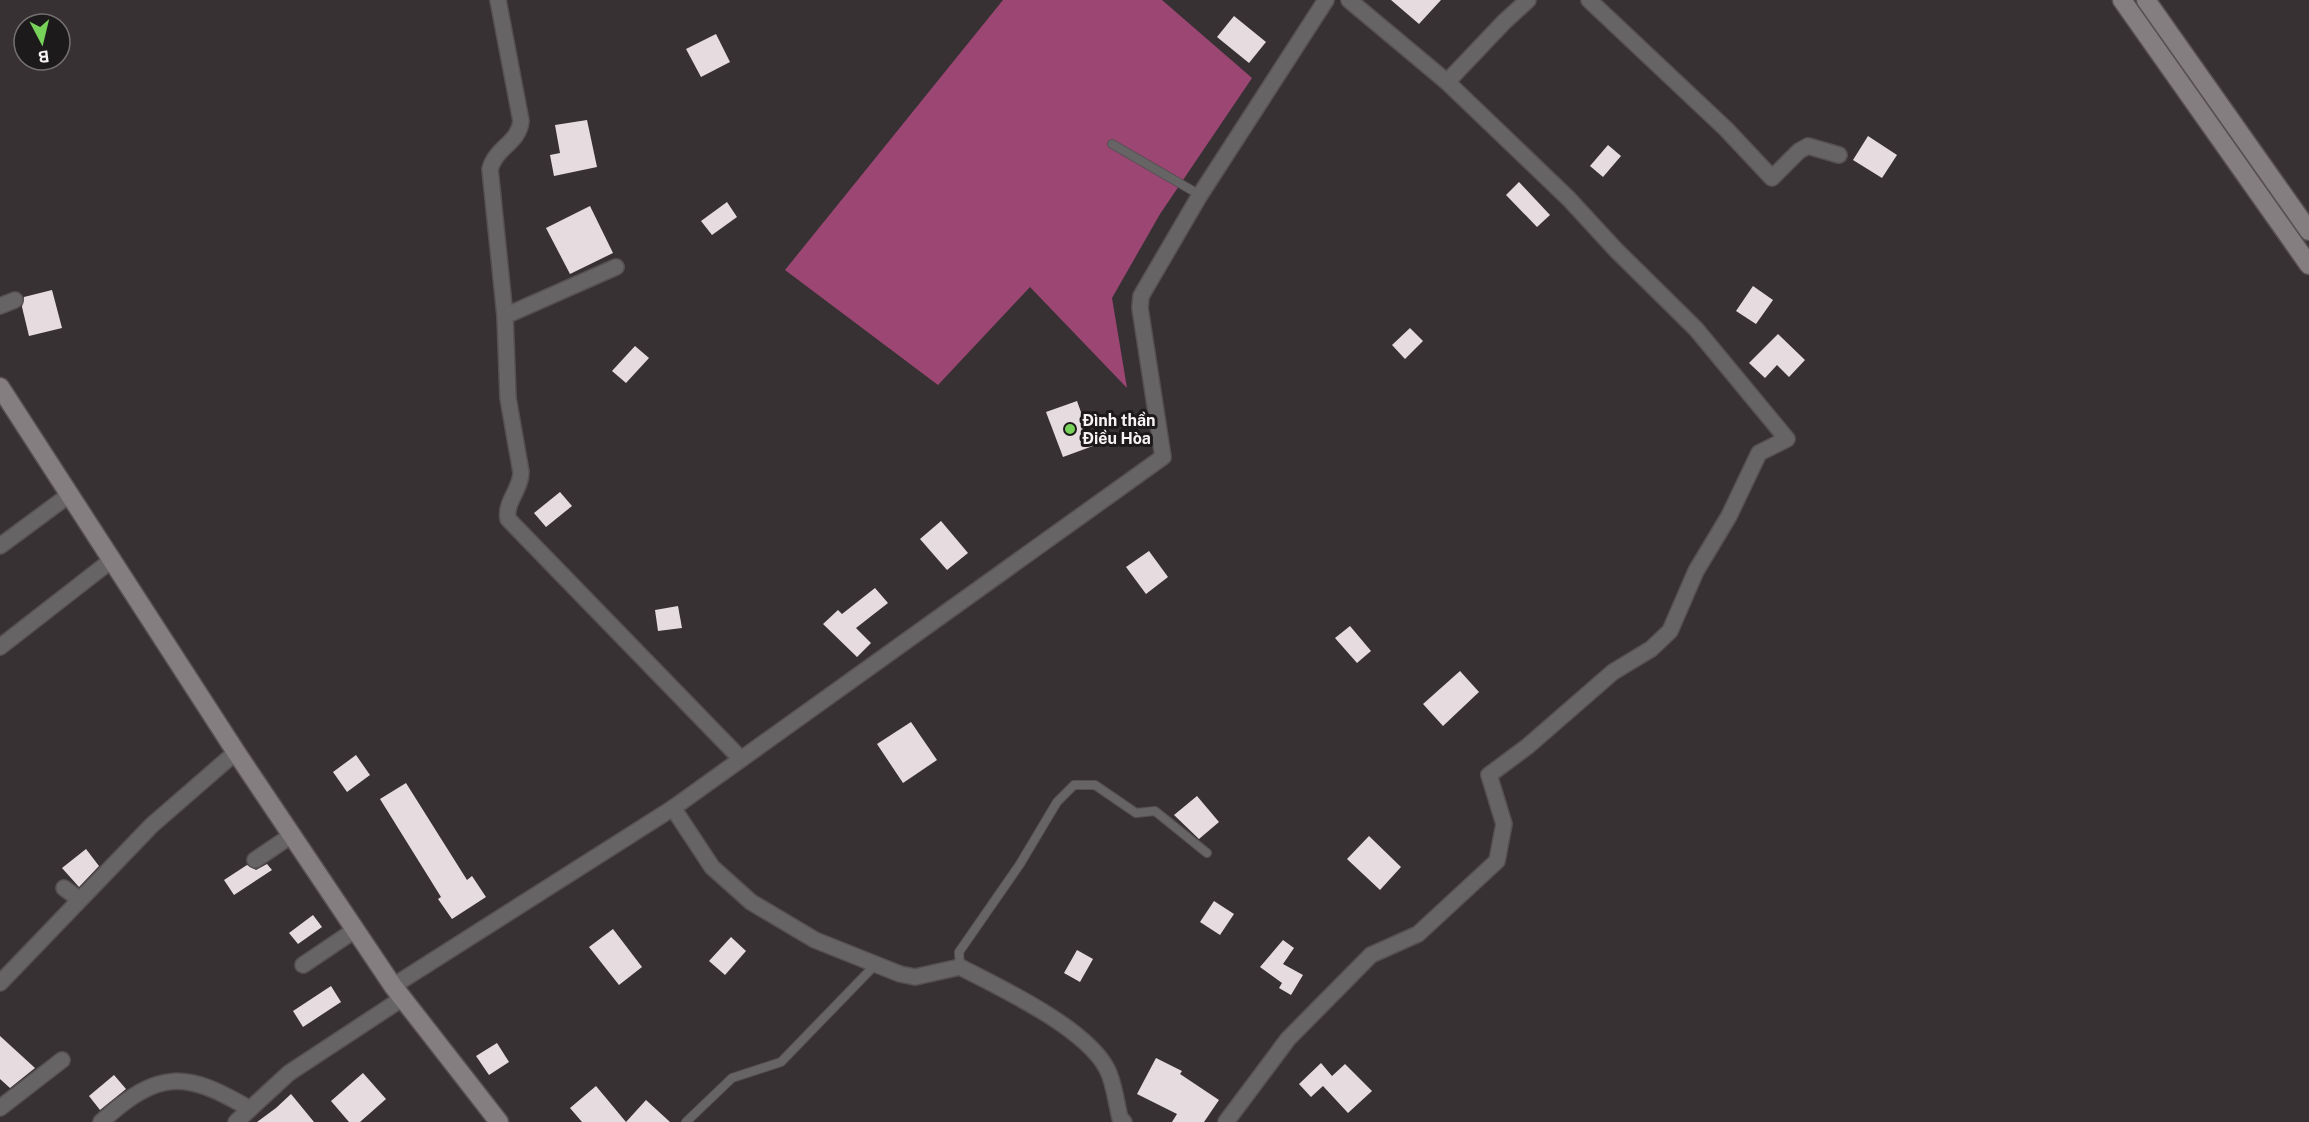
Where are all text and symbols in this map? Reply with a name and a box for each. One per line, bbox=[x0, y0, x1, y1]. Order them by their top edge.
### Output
north arrow bbox=[12, 12, 72, 72]
text: B bbox=[37, 46, 50, 66]
place label: Đình thần Điều Hòa bbox=[1082, 411, 1155, 448]
marker: Đình thần Điều Hòa bbox=[1063, 422, 1077, 436]

